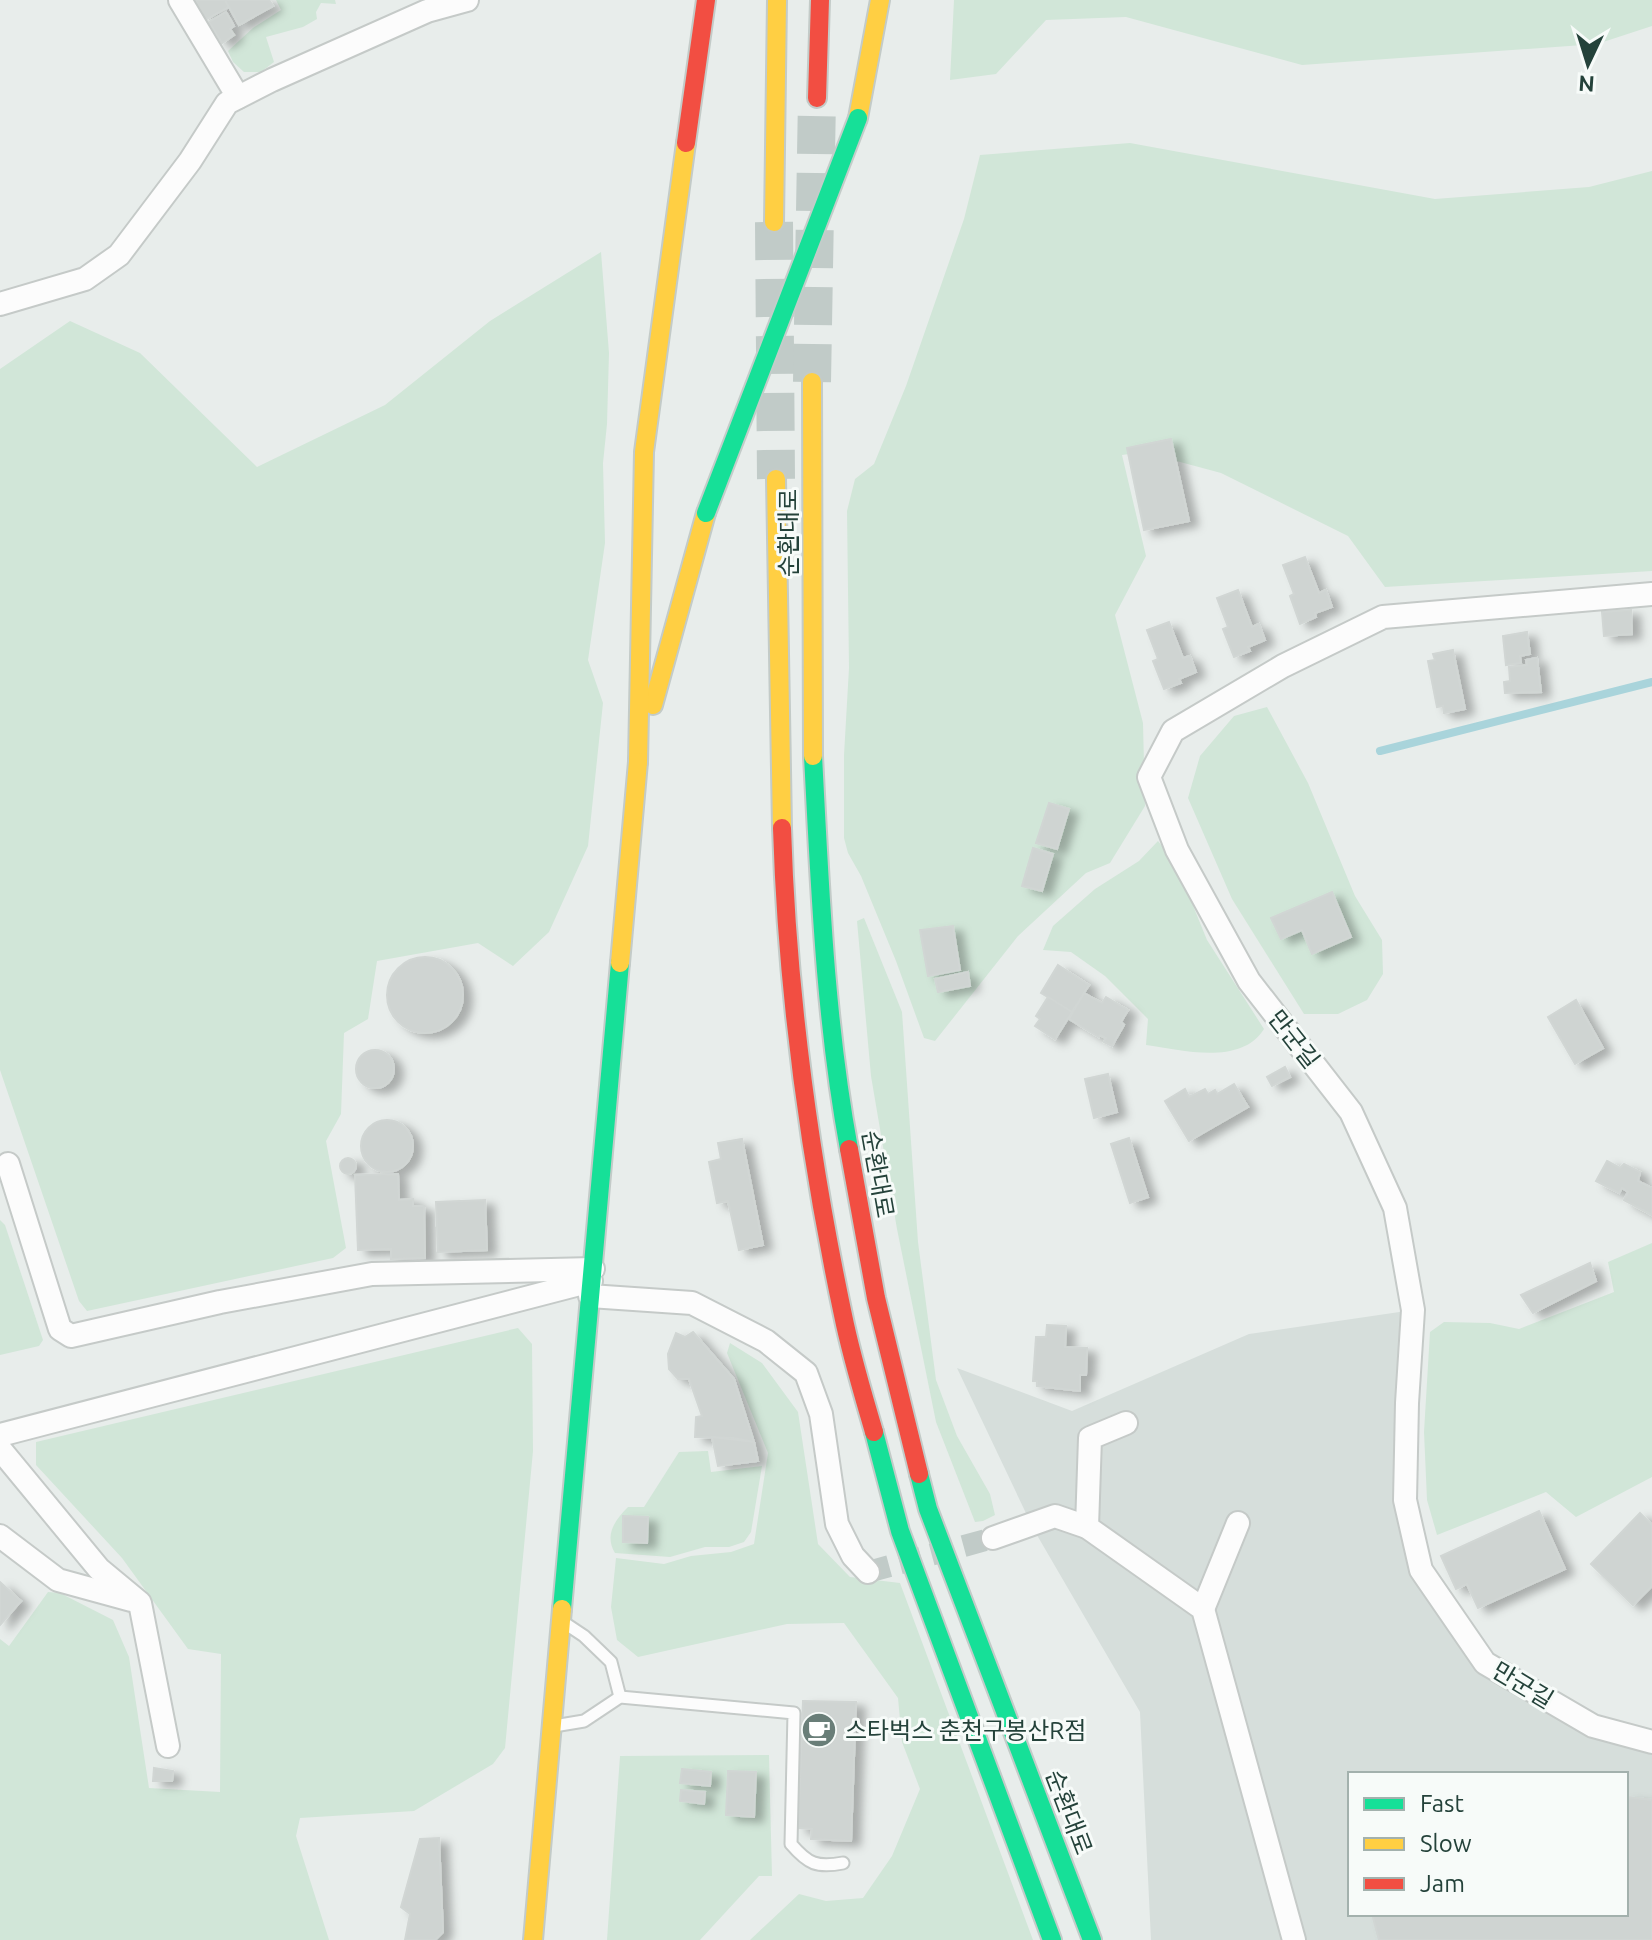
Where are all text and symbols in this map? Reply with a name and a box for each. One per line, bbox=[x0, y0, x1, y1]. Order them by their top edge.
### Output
north arrow bbox=[1548, 24, 1628, 104]
text: N bbox=[1578, 71, 1596, 97]
street label: 순환대로 bbox=[775, 489, 802, 577]
street label: 만군길 bbox=[1263, 1005, 1325, 1073]
street label: 순환대로 bbox=[857, 1128, 899, 1220]
street label: 만군길 bbox=[1488, 1656, 1558, 1714]
cafe icon: 스타벅스 춘천구봉산R점 bbox=[800, 1711, 838, 1749]
place label: 스타벅스 춘천구봉산R점 bbox=[845, 1717, 1086, 1744]
street label: 순환대로 bbox=[1041, 1766, 1097, 1858]
legend bbox=[1348, 1772, 1628, 1916]
text: Fast bbox=[1420, 1790, 1464, 1817]
text: Slow bbox=[1420, 1830, 1472, 1857]
text: Jam bbox=[1420, 1870, 1465, 1897]

